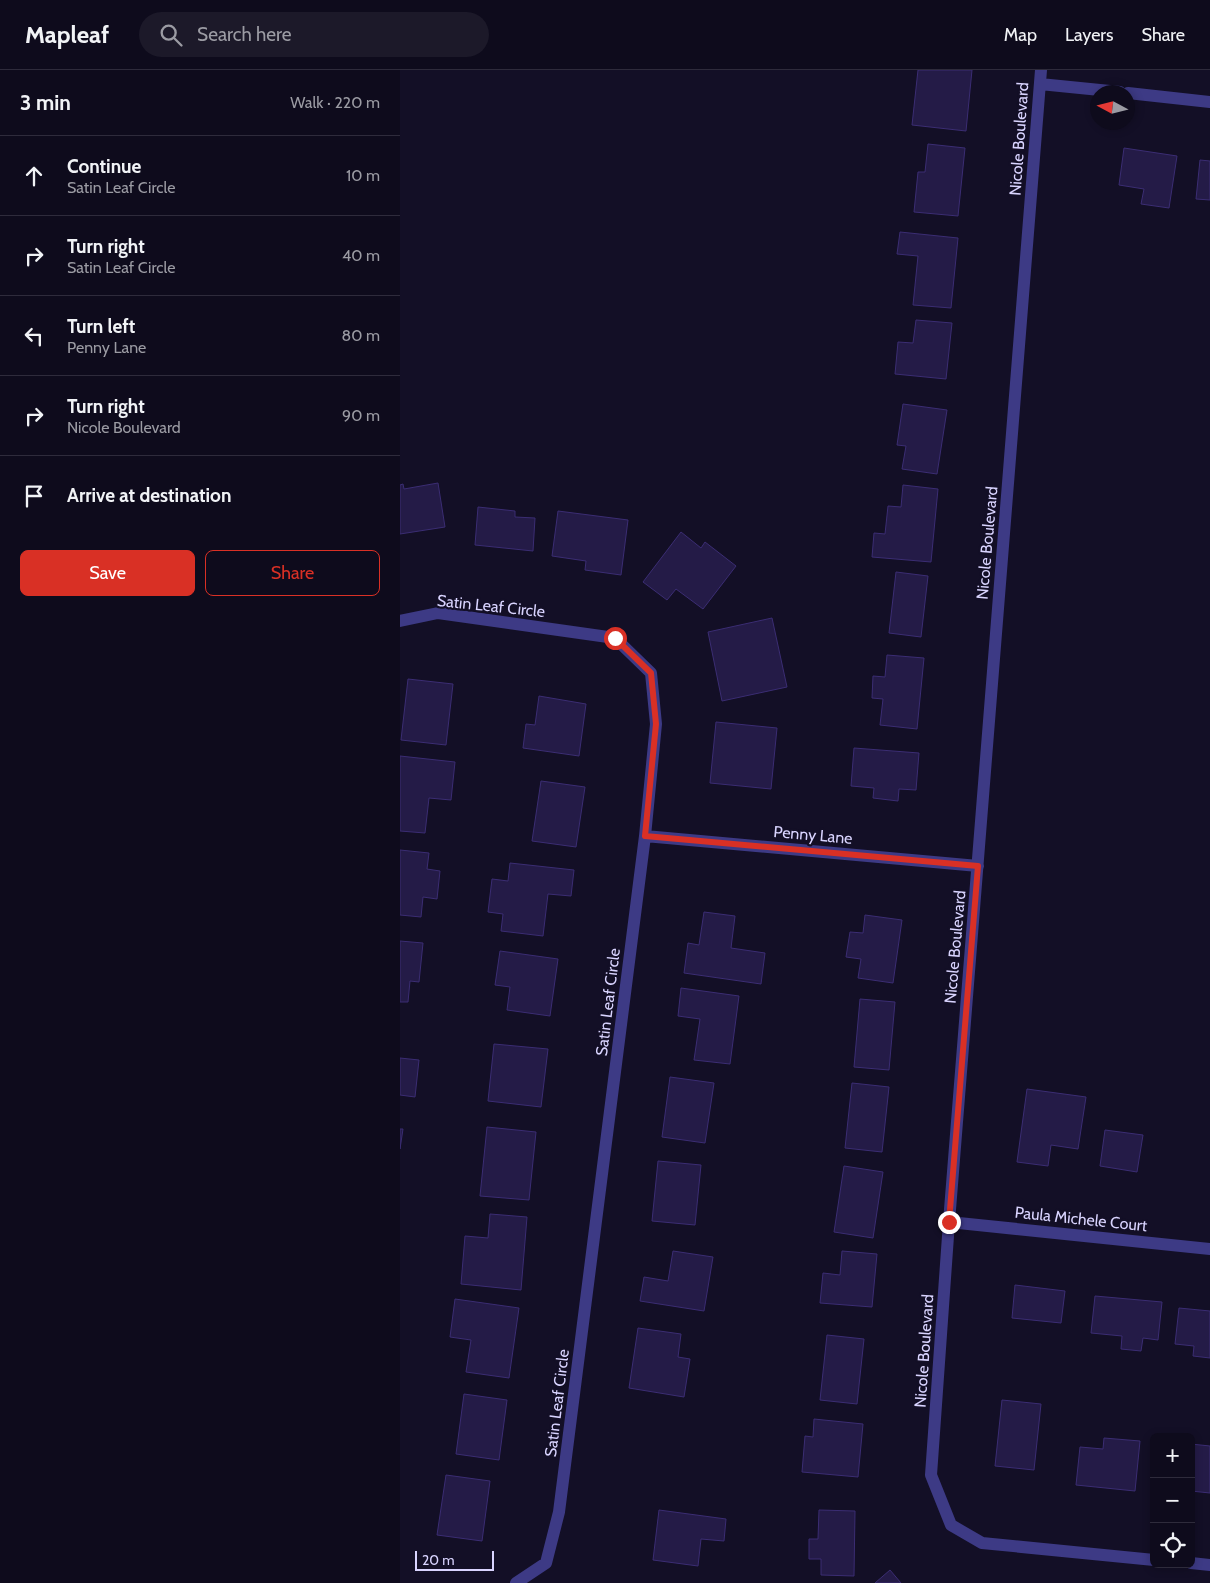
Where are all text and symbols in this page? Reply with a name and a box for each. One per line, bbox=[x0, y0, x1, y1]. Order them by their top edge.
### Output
search box bbox=[139, 12, 489, 57]
text: Mapleaf bbox=[25, 20, 109, 49]
icon: search bbox=[157, 21, 185, 49]
text: Search here bbox=[197, 23, 291, 46]
text: Map bbox=[1004, 24, 1037, 46]
text: Layers bbox=[1065, 24, 1114, 46]
text: Share bbox=[1142, 24, 1185, 46]
street label: Nicole Boulevard bbox=[1006, 82, 1032, 196]
north arrow bbox=[1090, 85, 1135, 130]
text: 3 min bbox=[20, 90, 71, 115]
text: Walk · 220 m bbox=[290, 93, 380, 112]
text: Continue bbox=[67, 155, 141, 178]
icon: ahead bbox=[20, 162, 48, 190]
text: 10 m bbox=[346, 166, 380, 185]
text: Satin Leaf Circle bbox=[67, 178, 175, 197]
text: Turn right bbox=[67, 235, 145, 258]
icon: right bbox=[20, 242, 48, 270]
text: 40 m bbox=[342, 246, 380, 265]
text: Satin Leaf Circle bbox=[67, 258, 175, 277]
text: Turn left bbox=[67, 315, 135, 338]
icon: left bbox=[20, 322, 48, 350]
text: 80 m bbox=[342, 326, 380, 345]
text: Penny Lane bbox=[67, 338, 146, 357]
text: Turn right bbox=[67, 395, 145, 418]
icon: right bbox=[20, 402, 48, 430]
text: 90 m bbox=[342, 406, 380, 425]
text: Nicole Boulevard bbox=[67, 418, 181, 437]
icon: arrive bbox=[20, 482, 48, 510]
text: Arrive at destination bbox=[67, 484, 231, 507]
street label: Nicole Boulevard bbox=[973, 486, 1001, 600]
button: Save bbox=[20, 550, 195, 596]
button: Share bbox=[205, 550, 380, 596]
street label: Satin Leaf Circle bbox=[436, 591, 546, 621]
route start bbox=[604, 627, 627, 650]
street label: Penny Lane bbox=[773, 822, 853, 848]
street label: Nicole Boulevard bbox=[941, 890, 969, 1004]
street label: Satin Leaf Circle bbox=[592, 947, 624, 1057]
street label: Paula Michele Court bbox=[1014, 1203, 1149, 1235]
route end bbox=[938, 1211, 961, 1234]
street label: Nicole Boulevard bbox=[911, 1294, 937, 1408]
street label: Satin Leaf Circle bbox=[541, 1348, 573, 1458]
map controls bbox=[1150, 1433, 1195, 1568]
button: + bbox=[1150, 1433, 1195, 1478]
button: − bbox=[1150, 1478, 1195, 1523]
button: locate bbox=[1150, 1523, 1195, 1568]
scale bar bbox=[415, 1548, 494, 1571]
text: 20 m bbox=[422, 1551, 455, 1569]

